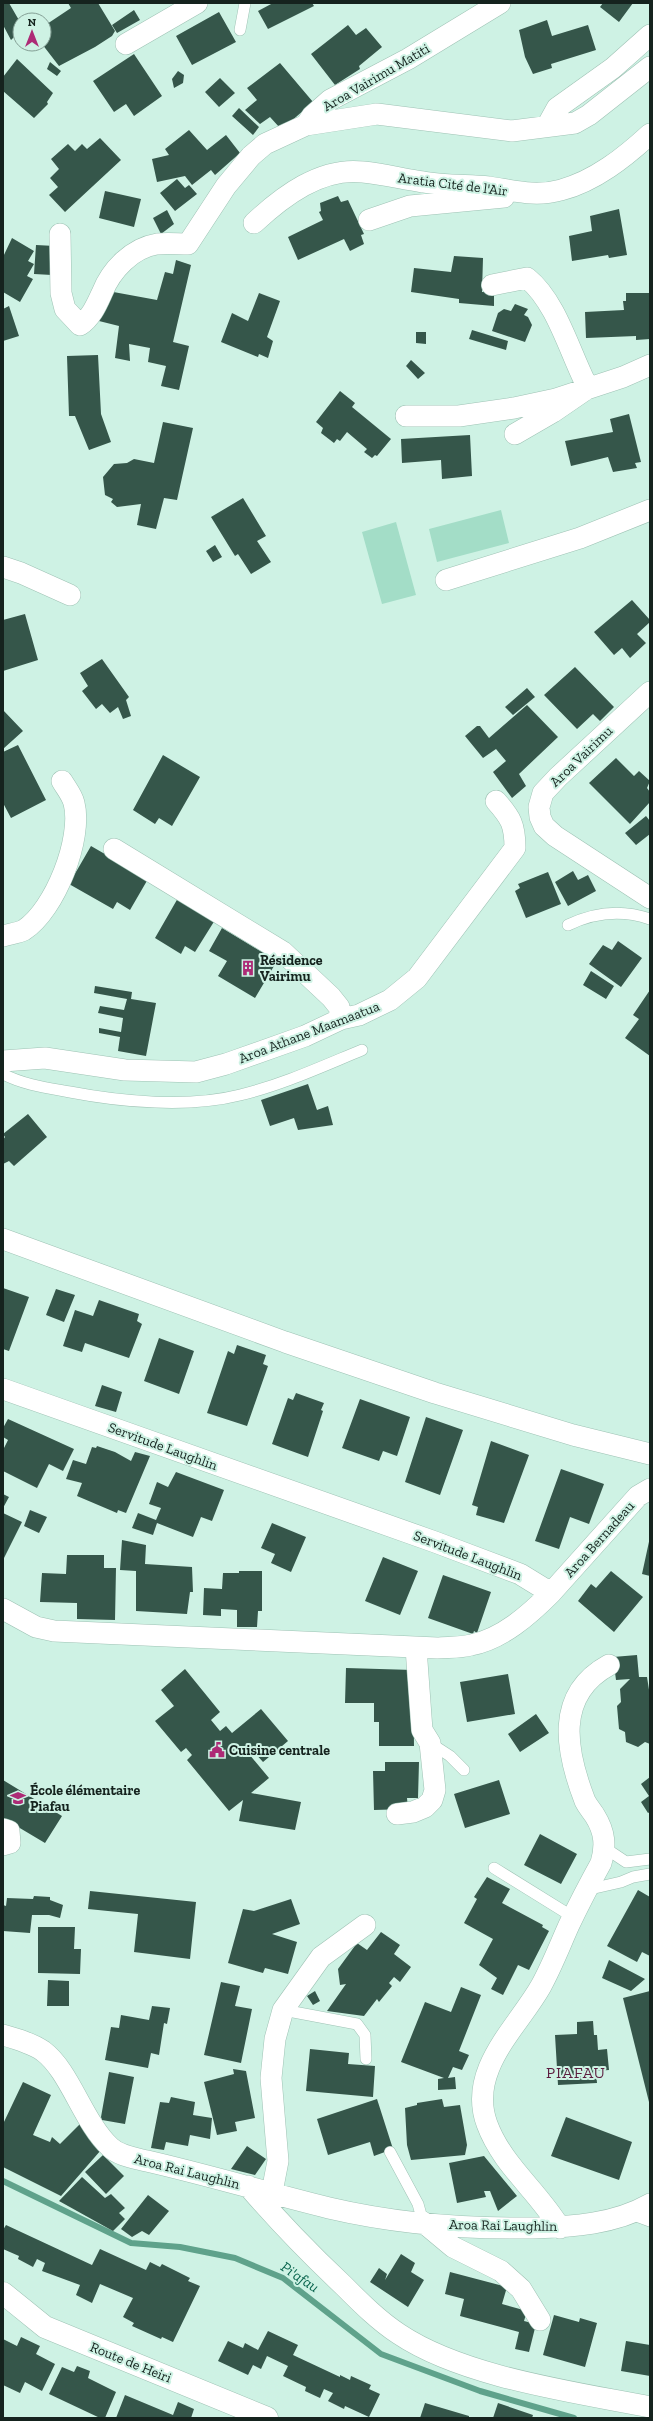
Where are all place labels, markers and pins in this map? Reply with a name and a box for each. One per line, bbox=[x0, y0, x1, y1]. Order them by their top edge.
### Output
place label: Résidence Vairimu bbox=[260, 952, 323, 985]
building icon: Résidence Vairimu bbox=[239, 959, 257, 977]
public building icon: Cuisine centrale bbox=[208, 1741, 226, 1759]
place label: Cuisine centrale bbox=[229, 1742, 330, 1759]
place label: École élémentaire Piafau bbox=[30, 1782, 140, 1815]
school or university icon: École élémentaire Piafau bbox=[9, 1789, 27, 1807]

